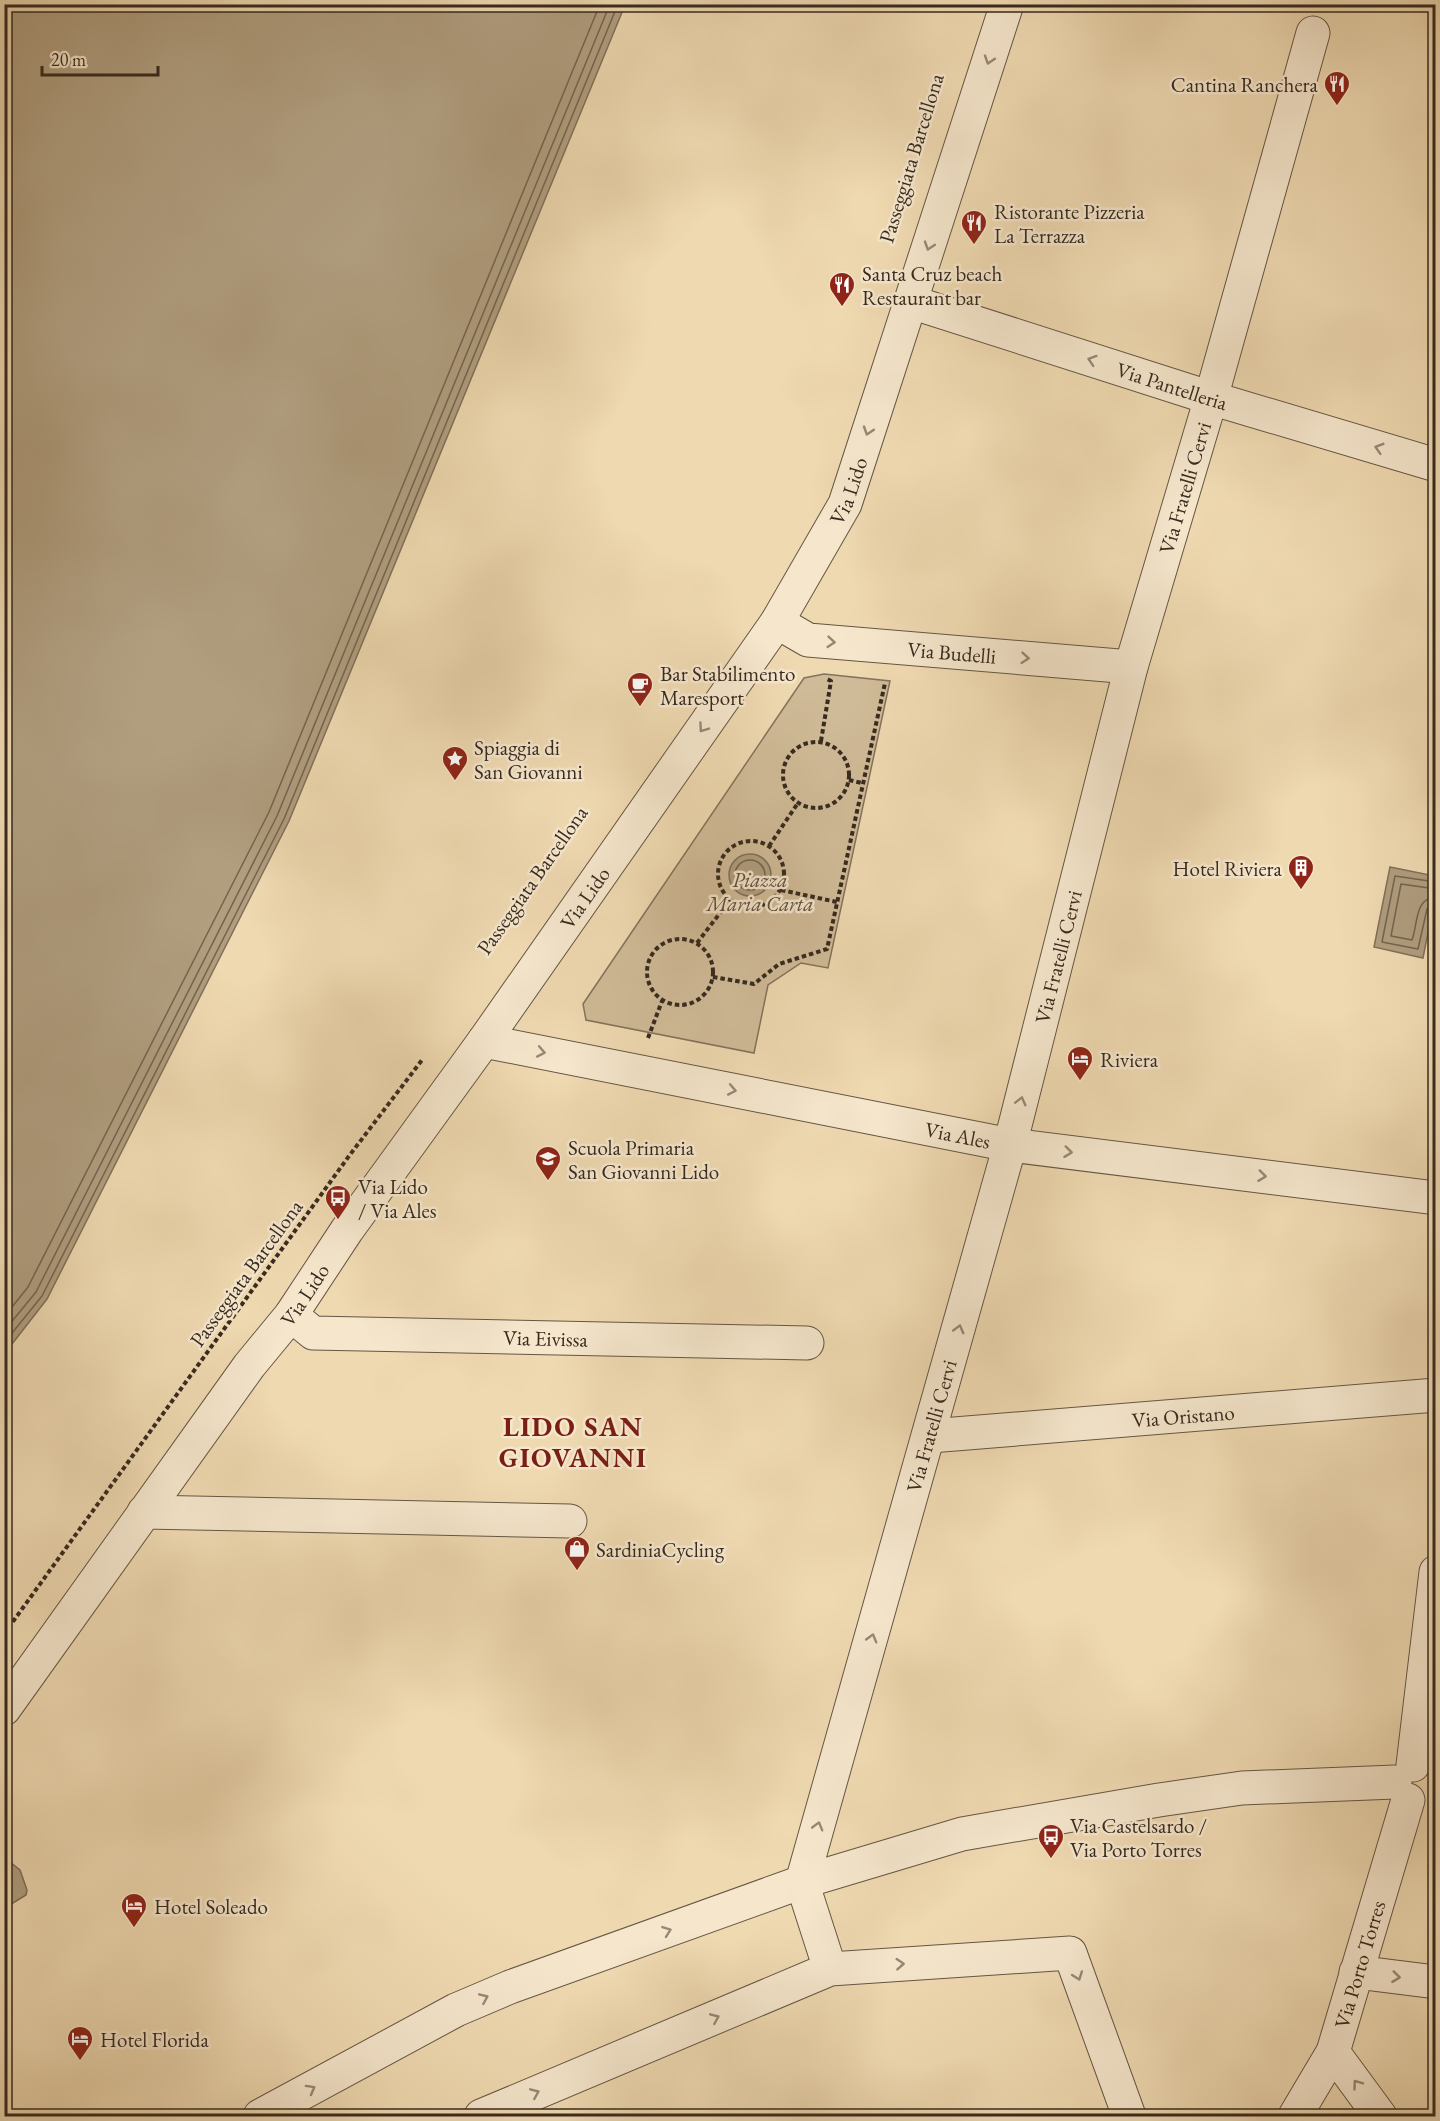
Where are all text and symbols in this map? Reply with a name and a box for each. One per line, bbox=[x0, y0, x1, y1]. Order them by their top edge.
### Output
scale bar bbox=[42, 39, 158, 77]
text: 20 m bbox=[51, 48, 86, 71]
one-way arrow bbox=[984, 54, 996, 65]
street label: Passeggiata Barcellona bbox=[872, 69, 950, 246]
restaurant icon: Cantina Ranchera bbox=[1322, 69, 1352, 107]
place label: Cantina Ranchera bbox=[1171, 71, 1319, 98]
place label: Ristorante Pizzeria La Terrazza bbox=[994, 198, 1145, 249]
restaurant icon: Ristorante Pizzeria La Terrazza bbox=[959, 208, 989, 246]
one-way arrow bbox=[924, 240, 936, 251]
place label: Santa Cruz beach Restaurant bar bbox=[862, 260, 1002, 311]
restaurant icon: Santa Cruz beach Restaurant bar bbox=[827, 270, 857, 308]
one-way arrow bbox=[1087, 355, 1098, 368]
street label: Via Pantelleria bbox=[1113, 355, 1231, 416]
street label: Via Fratelli Cervi bbox=[1152, 418, 1217, 557]
one-way arrow bbox=[863, 425, 876, 436]
one-way arrow bbox=[1374, 443, 1385, 455]
street label: Via Lido bbox=[823, 454, 873, 529]
one-way arrow bbox=[826, 635, 835, 648]
street label: Via Budelli bbox=[906, 635, 997, 669]
one-way arrow bbox=[1020, 651, 1029, 664]
place label: Bar Stabilimento Maresport bbox=[660, 660, 795, 711]
cafe icon: Bar Stabilimento Maresport bbox=[625, 670, 655, 708]
one-way arrow bbox=[699, 721, 710, 732]
place label: Spiaggia di San Giovanni bbox=[474, 734, 583, 785]
place icon: Spiaggia di San Giovanni bbox=[440, 744, 470, 782]
street label: Passeggiata Barcellona bbox=[471, 800, 594, 960]
building icon: Hotel Riviera bbox=[1286, 853, 1316, 891]
place label: Hotel Riviera bbox=[1173, 855, 1283, 882]
street label: Via Lido bbox=[553, 861, 615, 934]
park label: Piazza Maria Carta bbox=[705, 866, 813, 917]
street label: Via Fratelli Cervi bbox=[1028, 887, 1087, 1026]
hotel icon: Riviera bbox=[1065, 1044, 1095, 1082]
one-way arrow bbox=[536, 1045, 546, 1058]
place label: Riviera bbox=[1100, 1046, 1159, 1073]
one-way arrow bbox=[727, 1083, 737, 1096]
one-way arrow bbox=[1014, 1096, 1027, 1106]
street label: Via Ales bbox=[923, 1115, 993, 1154]
place label: Scuola Primaria San Giovanni Lido bbox=[568, 1134, 719, 1185]
school or university icon: Scuola Primaria San Giovanni Lido bbox=[533, 1144, 563, 1182]
one-way arrow bbox=[1064, 1146, 1073, 1158]
one-way arrow bbox=[1257, 1170, 1267, 1182]
place label: Via Lido / Via Ales bbox=[358, 1173, 437, 1224]
bus stop icon: Via Lido / Via Ales bbox=[323, 1183, 353, 1221]
street label: Passeggiata Barcellona bbox=[183, 1194, 309, 1352]
street label: Via Lido bbox=[274, 1258, 335, 1332]
street label: Via Eivissa bbox=[503, 1323, 589, 1352]
one-way arrow bbox=[952, 1325, 964, 1335]
street label: Via Fratelli Cervi bbox=[899, 1357, 962, 1495]
street label: Via Oristano bbox=[1131, 1398, 1236, 1433]
district label: LIDO SAN GIOVANNI bbox=[499, 1409, 647, 1475]
shop icon: SardiniaCycling bbox=[562, 1534, 592, 1572]
place label: SardiniaCycling bbox=[596, 1536, 725, 1563]
one-way arrow bbox=[865, 1633, 877, 1644]
place label: Via Castelsardo / Via Porto Torres bbox=[1070, 1812, 1207, 1863]
one-way arrow bbox=[811, 1821, 823, 1832]
bus stop icon: Via Castelsardo / Via Porto Torres bbox=[1036, 1822, 1066, 1860]
hotel icon: Hotel Soleado bbox=[119, 1891, 149, 1929]
place label: Hotel Soleado bbox=[154, 1893, 268, 1920]
street label: Via Porto Torres bbox=[1327, 1897, 1391, 2031]
one-way arrow bbox=[661, 1925, 672, 1938]
one-way arrow bbox=[895, 1958, 904, 1971]
one-way arrow bbox=[1071, 1970, 1083, 1981]
one-way arrow bbox=[1391, 1970, 1400, 1982]
one-way arrow bbox=[477, 1993, 488, 2005]
one-way arrow bbox=[708, 2013, 719, 2025]
hotel icon: Hotel Florida bbox=[65, 2024, 95, 2062]
place label: Hotel Florida bbox=[100, 2026, 209, 2053]
one-way arrow bbox=[1353, 2080, 1364, 2091]
one-way arrow bbox=[305, 2084, 315, 2096]
one-way arrow bbox=[528, 2088, 539, 2100]

